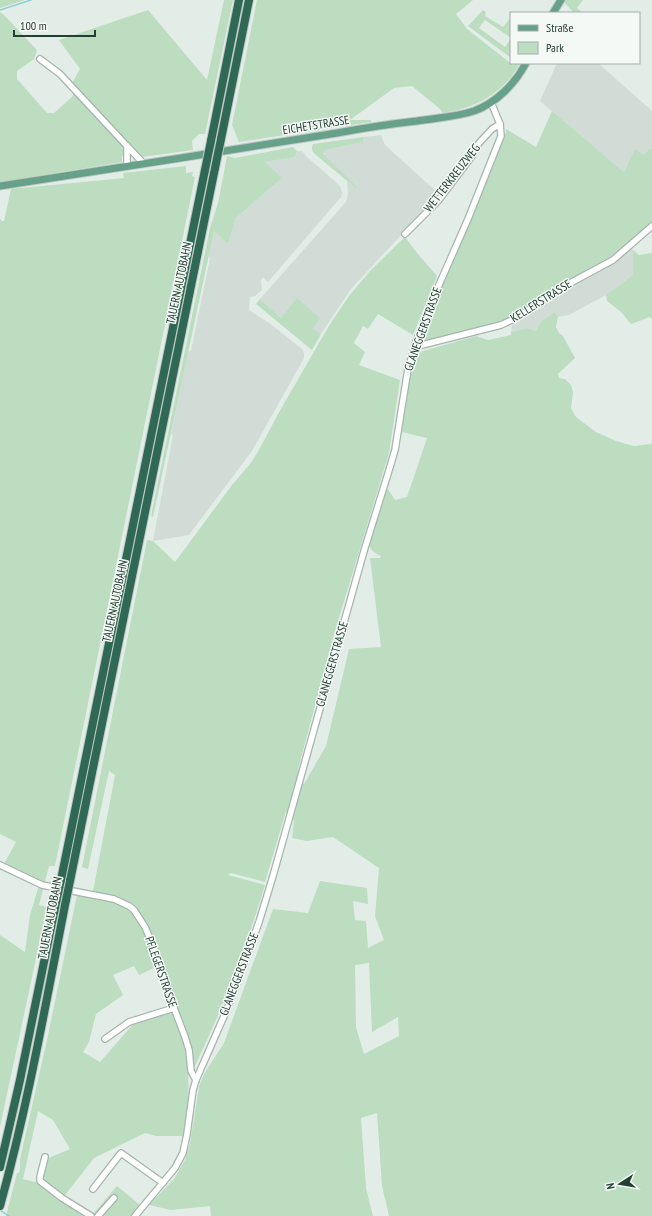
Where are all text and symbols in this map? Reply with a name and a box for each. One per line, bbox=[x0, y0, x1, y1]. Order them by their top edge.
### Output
scale bar bbox=[14, 12, 95, 38]
legend bbox=[510, 12, 640, 64]
text: 100 m bbox=[20, 18, 47, 33]
text: Straße bbox=[546, 20, 573, 35]
text: Park bbox=[546, 40, 564, 55]
street label: EICHETSTRASSE bbox=[281, 112, 350, 137]
street label: WETTERKREUZWEG bbox=[420, 141, 483, 215]
street label: TAUERN AUTOBAHN bbox=[162, 240, 195, 325]
street label: KELLERSTRASSE bbox=[507, 276, 574, 325]
street label: GLANEGGERSTRASSE bbox=[400, 285, 445, 373]
street label: TAUERN AUTOBAHN bbox=[98, 558, 131, 643]
street label: GLANEGGERSTRASSE bbox=[312, 619, 351, 708]
street label: TAUERN AUTOBAHN bbox=[34, 875, 65, 961]
street label: GLANEGGERSTRASSE bbox=[216, 930, 261, 1018]
street label: PFLEGERSTRASSE bbox=[142, 934, 181, 1009]
north arrow bbox=[600, 1164, 640, 1204]
text: N bbox=[603, 1182, 618, 1190]

